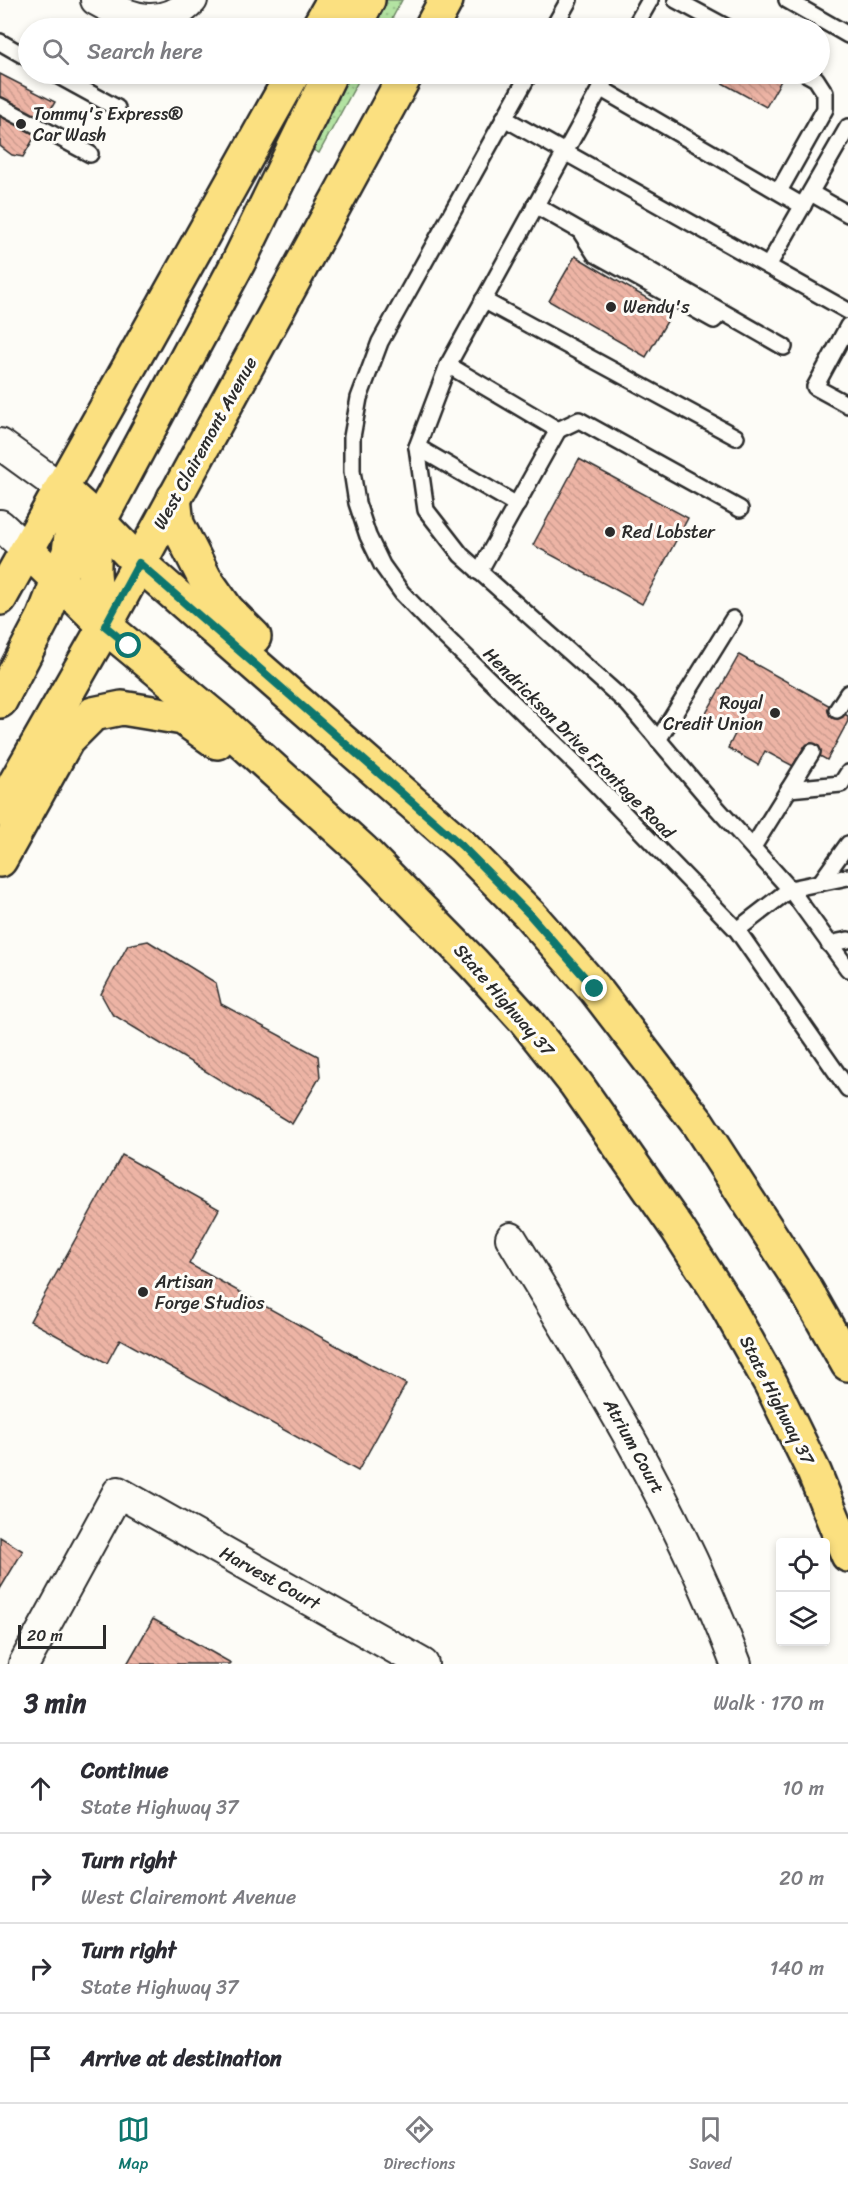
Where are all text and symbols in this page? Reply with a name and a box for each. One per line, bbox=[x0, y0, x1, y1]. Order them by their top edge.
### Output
search box bbox=[18, 18, 830, 84]
text: Search here bbox=[87, 32, 203, 71]
icon: search bbox=[39, 35, 72, 68]
place label: Tommy's Express® Car Wash bbox=[33, 98, 183, 151]
marker: Tommy's Express® Car Wash bbox=[14, 117, 28, 131]
place label: Wendy's bbox=[623, 291, 690, 323]
marker: Wendy's bbox=[604, 300, 618, 314]
street label: West Clairemont Avenue bbox=[144, 351, 266, 535]
place label: Red Lobster bbox=[622, 516, 716, 548]
marker: Red Lobster bbox=[603, 525, 617, 539]
route start bbox=[115, 632, 141, 658]
street label: Hendrickson Drive Frontage Road bbox=[475, 639, 684, 848]
place label: Royal Credit Union bbox=[663, 687, 764, 740]
marker: Royal Credit Union bbox=[768, 706, 782, 720]
street label: State Highway 37 bbox=[445, 936, 564, 1065]
route end bbox=[581, 975, 607, 1001]
place label: Artisan Forge Studios bbox=[154, 1266, 265, 1319]
marker: Artisan Forge Studios bbox=[136, 1285, 150, 1299]
street label: State Highway 37 bbox=[731, 1330, 824, 1472]
street label: Atrium Court bbox=[594, 1391, 674, 1500]
street label: Harvest Court bbox=[214, 1537, 327, 1619]
map controls bbox=[776, 1538, 830, 1646]
button: locate bbox=[776, 1538, 830, 1592]
button: layers bbox=[776, 1592, 830, 1646]
text: 20 m bbox=[27, 1621, 63, 1650]
scale bar bbox=[18, 1622, 106, 1650]
text: 3 min bbox=[24, 1680, 86, 1726]
text: Walk · 170 m bbox=[713, 1686, 824, 1721]
text: Continue bbox=[81, 1751, 169, 1790]
text: 10 m bbox=[782, 1771, 824, 1806]
icon: ahead bbox=[24, 1772, 57, 1805]
text: State Highway 37 bbox=[81, 1790, 239, 1825]
text: Turn right bbox=[81, 1841, 176, 1880]
text: 20 m bbox=[779, 1861, 824, 1896]
icon: right bbox=[24, 1862, 57, 1895]
text: West Clairemont Avenue bbox=[81, 1880, 296, 1915]
text: Turn right bbox=[81, 1931, 176, 1970]
text: 140 m bbox=[770, 1951, 824, 1986]
icon: right bbox=[24, 1952, 57, 1985]
text: State Highway 37 bbox=[81, 1970, 239, 2005]
text: Arrive at destination bbox=[81, 2039, 282, 2078]
icon: arrive bbox=[24, 2042, 57, 2075]
tab: Map bbox=[117, 2113, 150, 2178]
tab: Directions bbox=[384, 2113, 455, 2178]
tab: Saved bbox=[689, 2113, 731, 2178]

